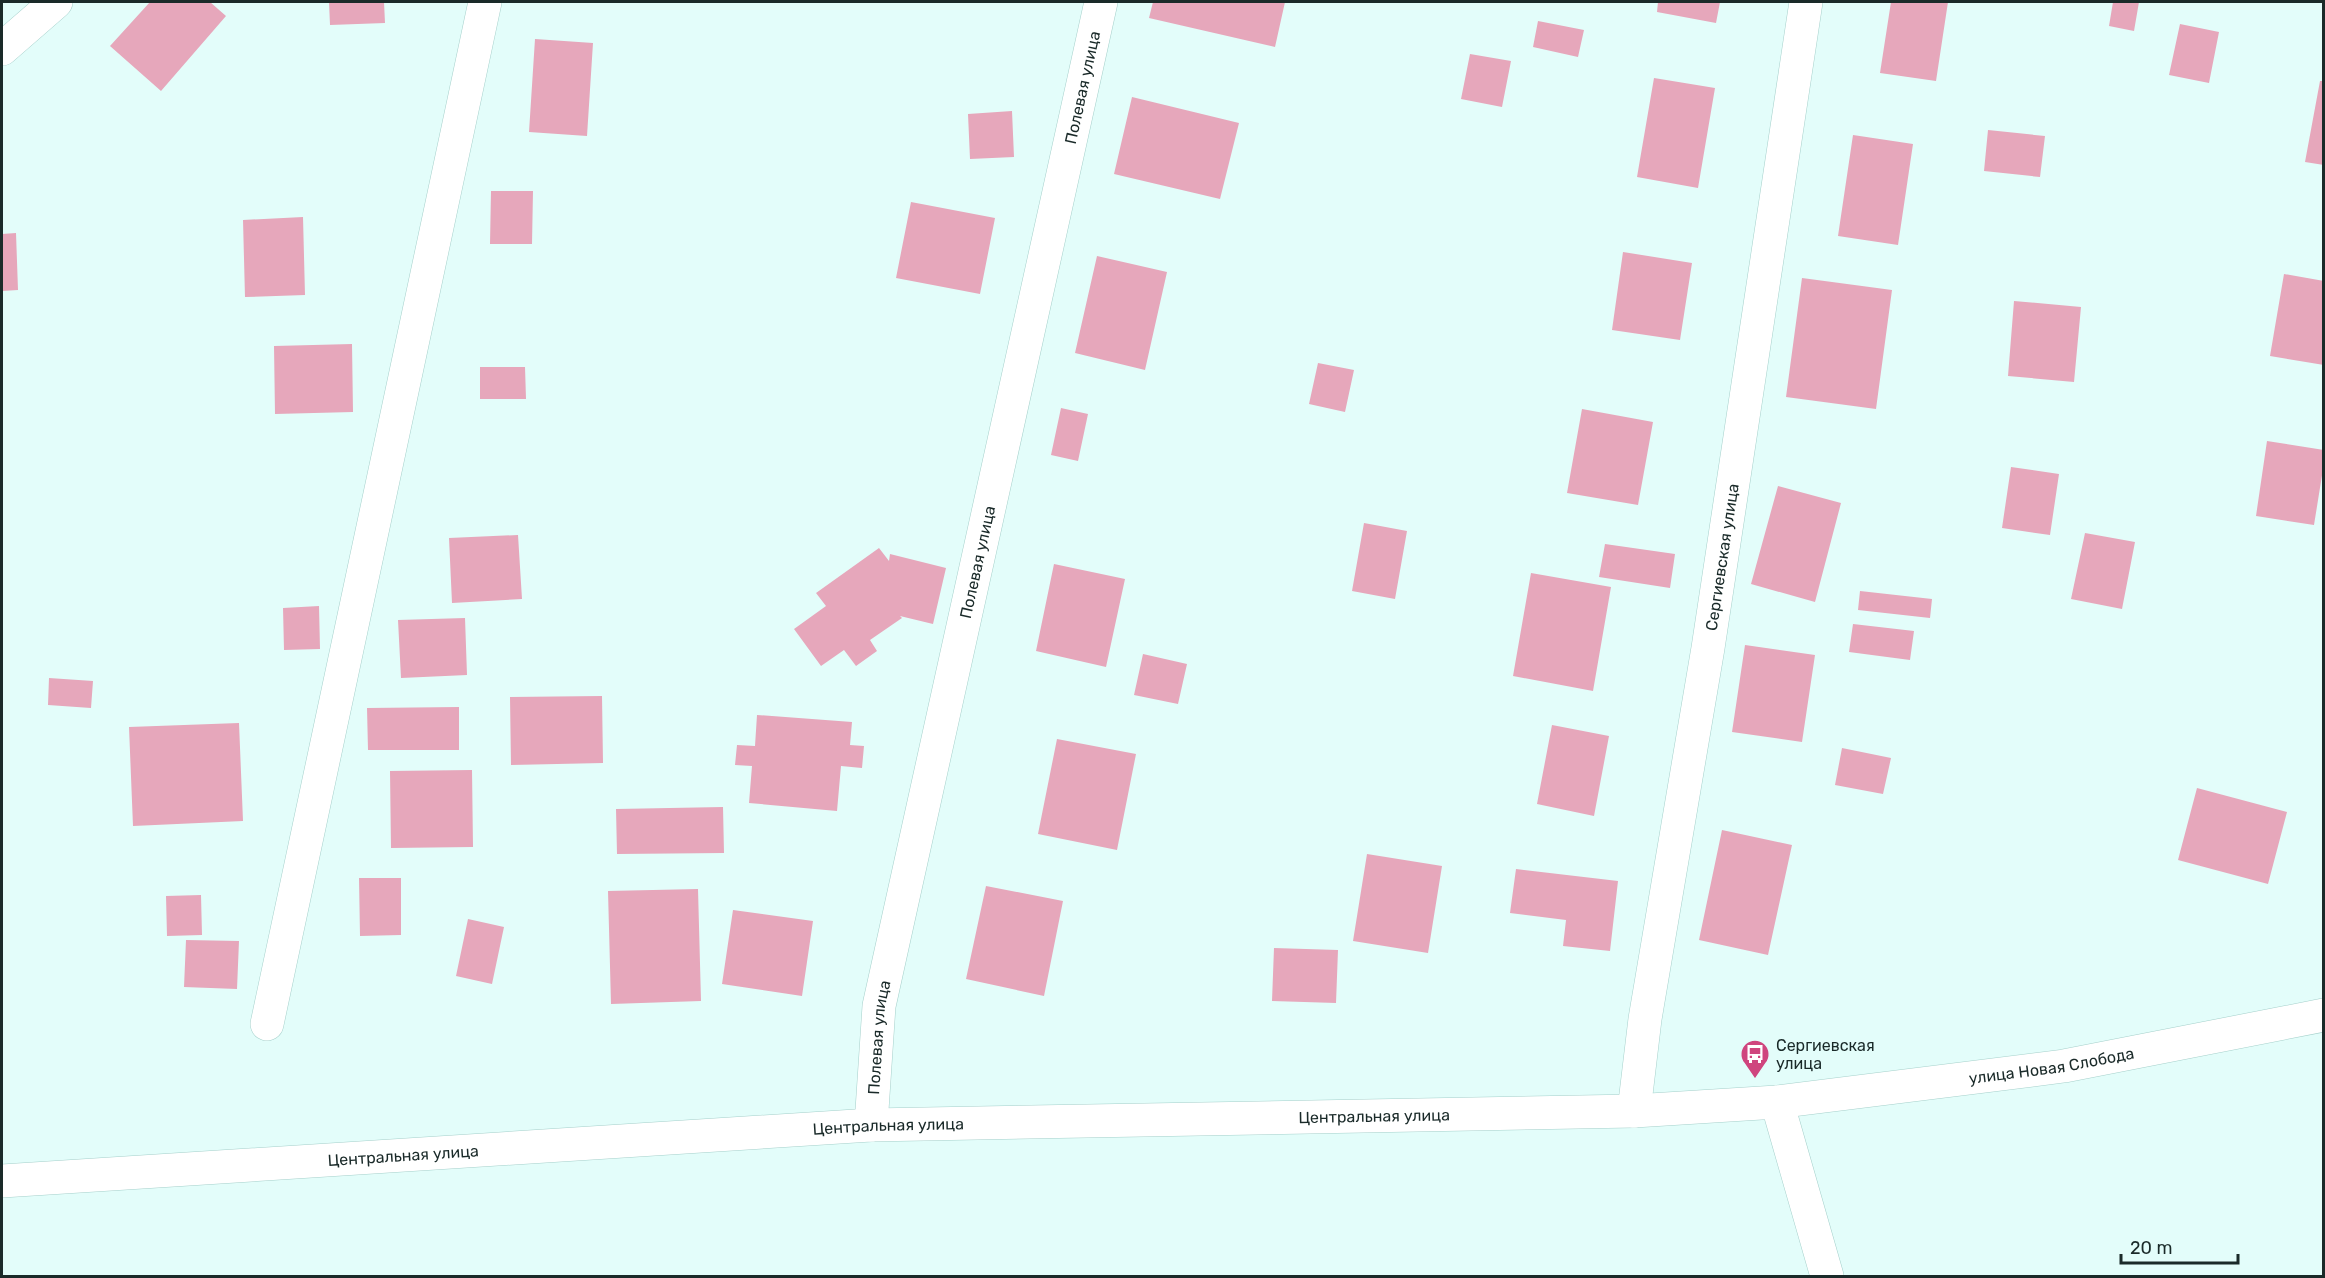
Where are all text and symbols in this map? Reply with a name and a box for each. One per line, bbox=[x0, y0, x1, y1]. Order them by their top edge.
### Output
street label: Полевая улица bbox=[1060, 29, 1104, 146]
street label: Сергиевская улица bbox=[1701, 482, 1742, 632]
street label: Полевая улица bbox=[955, 504, 999, 620]
street label: Полевая улица bbox=[864, 978, 894, 1095]
place label: Сергиевская улица bbox=[1776, 1036, 1875, 1073]
bus stop icon: Сергиевская улица bbox=[1739, 1038, 1771, 1080]
street label: улица Новая Слобода bbox=[1968, 1043, 2136, 1087]
street label: Центральная улица bbox=[1298, 1105, 1450, 1127]
street label: Центральная улица bbox=[812, 1114, 964, 1138]
street label: Центральная улица bbox=[327, 1141, 479, 1170]
scale bar bbox=[2121, 1227, 2238, 1265]
text: 20 m bbox=[2130, 1237, 2172, 1259]

